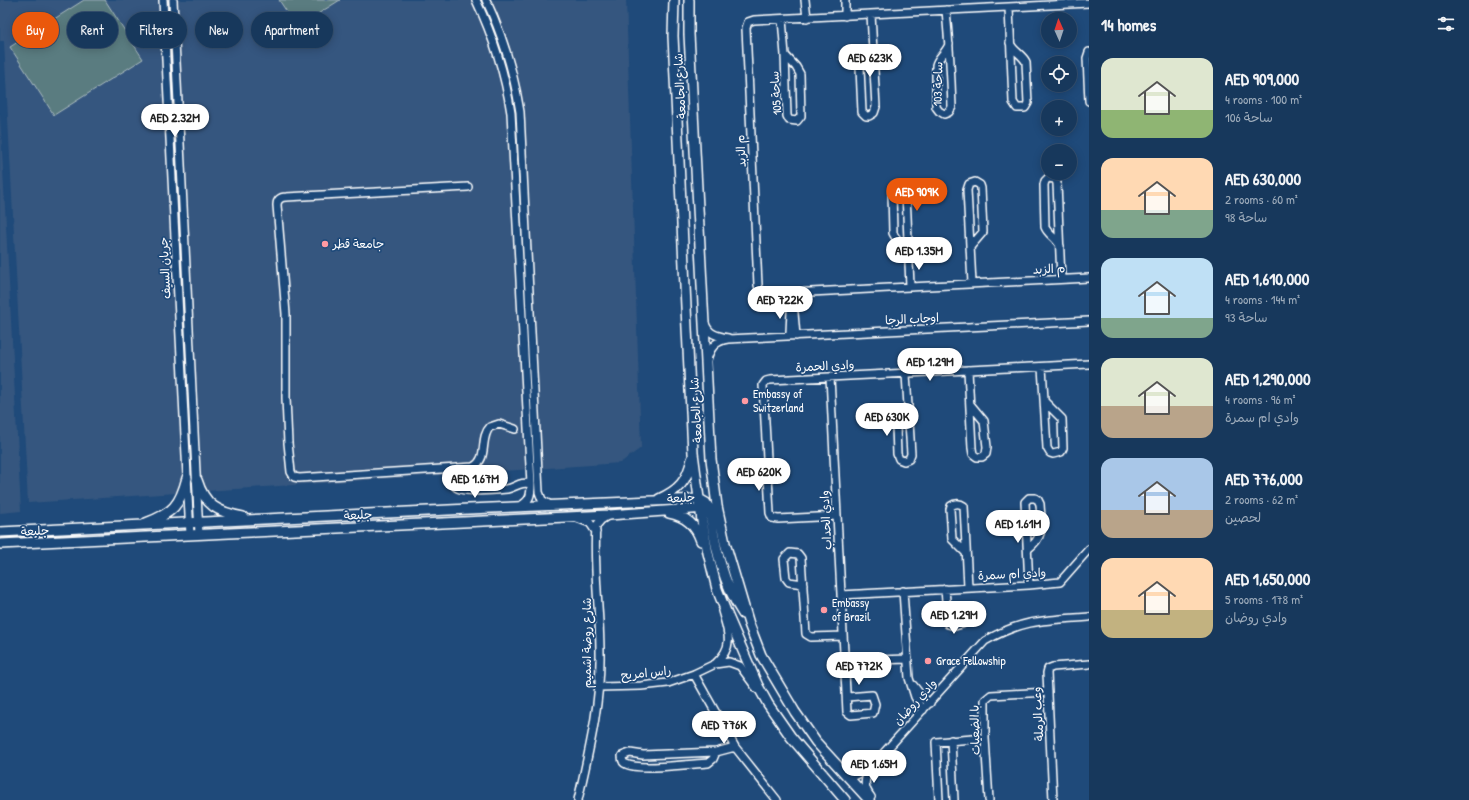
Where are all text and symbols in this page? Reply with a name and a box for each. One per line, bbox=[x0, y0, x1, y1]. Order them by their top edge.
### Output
chip: Buy bbox=[12, 12, 59, 48]
chip: Rent bbox=[67, 12, 118, 48]
chip: Filters bbox=[126, 12, 187, 48]
chip: New bbox=[195, 12, 243, 48]
chip: Apartment bbox=[251, 12, 333, 48]
north arrow bbox=[1041, 12, 1077, 48]
map controls bbox=[1041, 12, 1077, 180]
text: 14 homes bbox=[1101, 13, 1156, 36]
icon: filters bbox=[1435, 13, 1457, 35]
pin: AED 623K bbox=[829, 44, 911, 78]
text: AED 623K bbox=[847, 48, 893, 66]
street label: شارع الجامعة bbox=[669, 53, 691, 119]
button: locate bbox=[1041, 56, 1077, 92]
street label: ساحة 103 bbox=[929, 62, 946, 106]
text: AED 909,000 bbox=[1225, 67, 1299, 90]
street label: ساحة 105 bbox=[765, 70, 786, 116]
icon: home bbox=[1133, 74, 1181, 122]
text: 4 rooms · 100 m² bbox=[1225, 90, 1302, 108]
button: + bbox=[1041, 100, 1077, 136]
pin: AED 2.32M bbox=[129, 104, 221, 138]
text: AED 2.32M bbox=[150, 108, 200, 126]
text: ساحة 106 bbox=[1225, 108, 1273, 126]
street label: م الزبد bbox=[731, 134, 751, 168]
button: − bbox=[1041, 144, 1077, 180]
text: AED 630,000 bbox=[1225, 167, 1301, 190]
icon: home bbox=[1133, 174, 1181, 222]
pin: AED 909K bbox=[876, 178, 958, 212]
text: AED 909K bbox=[895, 182, 939, 200]
text: 2 rooms · 60 m² bbox=[1225, 190, 1298, 208]
text: ساحة 98 bbox=[1225, 208, 1267, 226]
place label: جامعة قطر bbox=[332, 235, 384, 252]
street label: جريان السيف bbox=[154, 237, 175, 299]
pin: AED 1.35M bbox=[873, 237, 965, 271]
marker: جامعة قطر bbox=[320, 239, 330, 249]
text: AED 1.35M bbox=[895, 241, 943, 259]
street label: م الزبد bbox=[1032, 259, 1066, 279]
text: AED 1,610,000 bbox=[1225, 267, 1309, 290]
icon: home bbox=[1133, 274, 1181, 322]
pin: AED 722K bbox=[739, 286, 821, 320]
text: AED 722K bbox=[757, 290, 803, 308]
text: 4 rooms · 144 m² bbox=[1225, 290, 1300, 308]
text: ساحة 93 bbox=[1225, 308, 1268, 326]
street label: اوجاب الرجا bbox=[885, 309, 939, 328]
pin: AED 1.29M bbox=[884, 348, 976, 382]
text: AED 1.29M bbox=[906, 352, 954, 370]
street label: وادي الحمرة bbox=[795, 355, 855, 377]
text: AED 1,290,000 bbox=[1225, 367, 1311, 390]
icon: home bbox=[1133, 374, 1181, 422]
street label: شارع الجامعة bbox=[685, 377, 707, 443]
place label: Embassy of Switzerland bbox=[753, 385, 804, 416]
text: 4 rooms · 96 m² bbox=[1225, 390, 1296, 408]
marker: Embassy of Switzerland bbox=[740, 396, 750, 406]
pin: AED 630K bbox=[846, 403, 928, 437]
text: AED 630K bbox=[865, 407, 909, 425]
text: وادي ام سمرة bbox=[1225, 408, 1299, 426]
pin: AED 620K bbox=[718, 458, 800, 492]
text: AED 620K bbox=[736, 462, 782, 480]
pin: AED 1.67M bbox=[429, 465, 521, 499]
text: AED 776,000 bbox=[1225, 467, 1303, 490]
text: AED 1.67M bbox=[451, 469, 499, 487]
icon: home bbox=[1133, 474, 1181, 522]
street label: جليعة bbox=[666, 488, 696, 507]
street label: وادي الحداب bbox=[815, 490, 837, 550]
text: 2 rooms · 62 m² bbox=[1225, 490, 1298, 508]
street label: جليعة bbox=[343, 505, 373, 524]
text: لحصين bbox=[1225, 508, 1261, 526]
pin: AED 1.61M bbox=[972, 510, 1064, 544]
text: AED 1.61M bbox=[995, 514, 1041, 532]
street label: جليعة bbox=[20, 521, 50, 540]
street label: وادي ام سمرة bbox=[977, 563, 1047, 585]
text: AED 1,650,000 bbox=[1225, 567, 1310, 590]
icon: home bbox=[1133, 574, 1181, 622]
text: 5 rooms · 178 m² bbox=[1225, 590, 1303, 608]
place label: Embassy of Brazil bbox=[832, 594, 871, 625]
street label: شارع روضة اشميم bbox=[578, 598, 596, 688]
pin: AED 1.29M bbox=[908, 601, 1000, 635]
marker: Embassy of Brazil bbox=[819, 605, 829, 615]
text: AED 1.29M bbox=[930, 605, 978, 623]
text: وادي روضان bbox=[1225, 608, 1287, 626]
pin: AED 772K bbox=[818, 652, 900, 686]
place label: Grace Fellowship bbox=[936, 652, 1006, 669]
text: AED 772K bbox=[835, 656, 883, 674]
marker: Grace Fellowship bbox=[923, 656, 933, 666]
street label: راس امريح bbox=[620, 661, 672, 685]
street label: وادي روضان bbox=[889, 675, 941, 729]
street label: وعب الرملة bbox=[1028, 686, 1047, 742]
street label: با الضعيات bbox=[966, 705, 983, 755]
pin: AED 776K bbox=[683, 711, 765, 745]
text: AED 776K bbox=[701, 715, 747, 733]
pin: AED 1.65M bbox=[828, 750, 920, 784]
text: AED 1.65M bbox=[850, 754, 898, 772]

